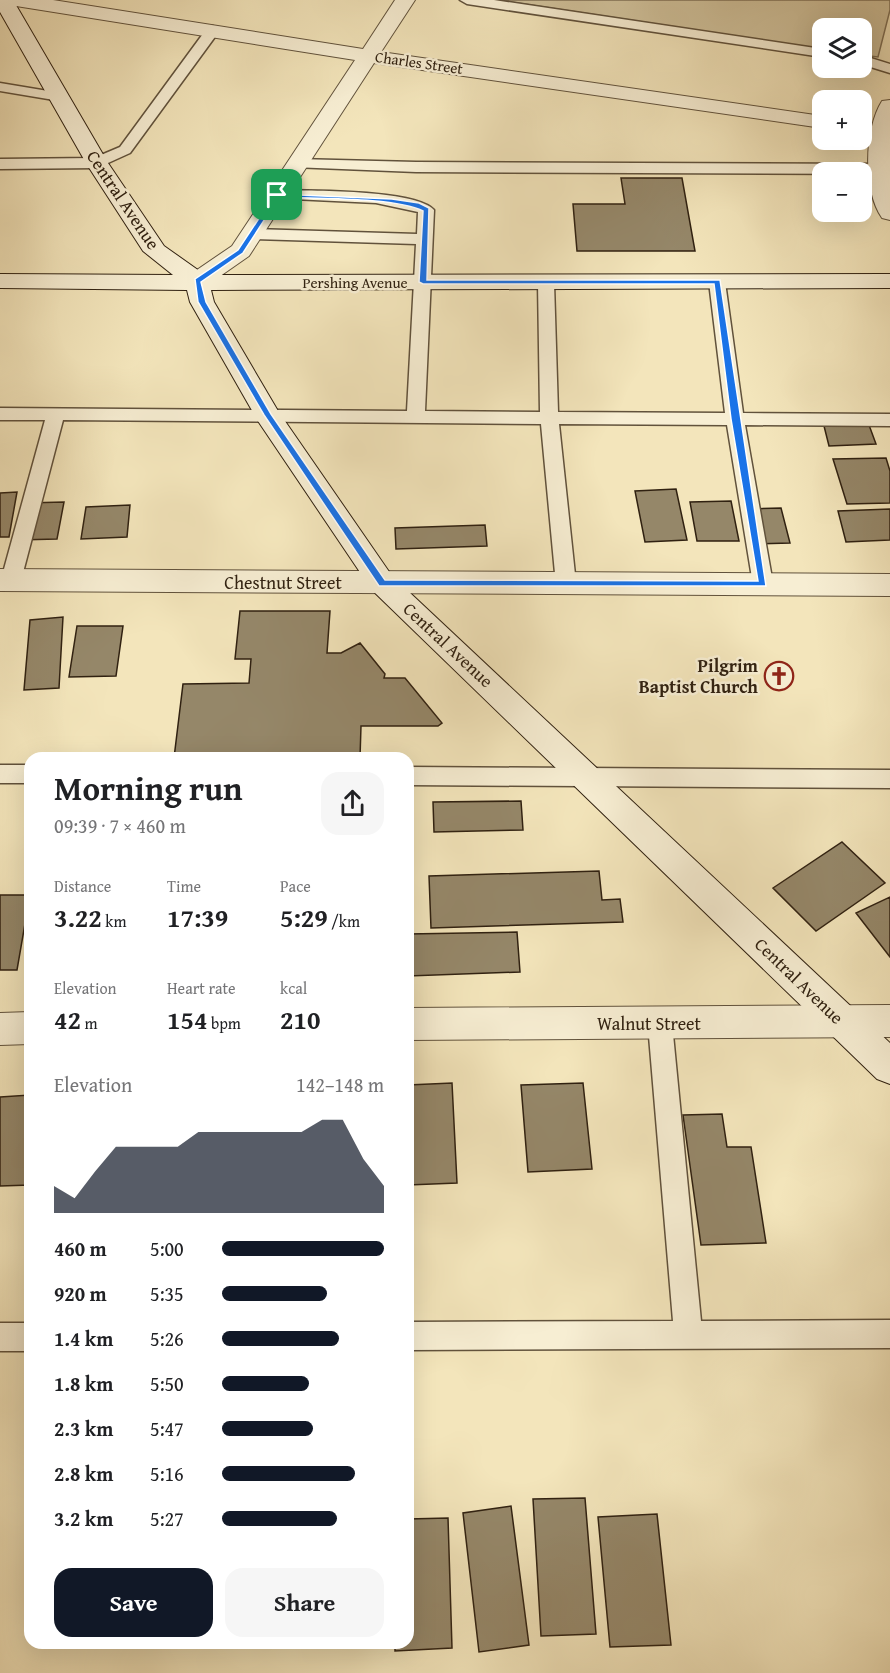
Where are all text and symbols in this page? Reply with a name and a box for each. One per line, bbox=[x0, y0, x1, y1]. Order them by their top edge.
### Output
map controls bbox=[812, 18, 872, 222]
button: layers bbox=[812, 18, 872, 78]
street label: Charles Street bbox=[374, 46, 465, 79]
button: + bbox=[812, 90, 872, 150]
street label: Central Avenue bbox=[80, 145, 167, 255]
button: − bbox=[812, 162, 872, 222]
pin bbox=[251, 169, 302, 220]
icon: arrive bbox=[260, 178, 293, 211]
street label: Pershing Avenue bbox=[302, 272, 408, 293]
street label: Chestnut Street bbox=[224, 569, 342, 596]
street label: Central Avenue bbox=[397, 596, 500, 694]
place label: Pilgrim Baptist Church bbox=[639, 652, 759, 700]
church icon: Pilgrim Baptist Church bbox=[763, 660, 795, 692]
text: Morning run bbox=[54, 764, 243, 812]
button: share bbox=[321, 772, 384, 835]
text: 09:39 · 7 × 460 m bbox=[54, 811, 186, 840]
text: Distance bbox=[54, 874, 111, 898]
text: Time bbox=[167, 874, 201, 898]
text: Pace bbox=[280, 874, 311, 898]
text: 3.22 bbox=[54, 898, 102, 937]
text: 17:39 bbox=[167, 898, 228, 937]
text: 5:29 bbox=[280, 898, 328, 937]
text: km bbox=[102, 909, 126, 933]
text: /km bbox=[328, 909, 360, 933]
street label: Central Avenue bbox=[749, 931, 850, 1030]
text: Elevation bbox=[54, 976, 117, 1000]
text: Heart rate bbox=[167, 976, 236, 1000]
text: kcal bbox=[280, 976, 307, 1000]
text: 42 bbox=[54, 1000, 81, 1039]
text: 154 bbox=[167, 1000, 207, 1039]
text: 210 bbox=[280, 1000, 320, 1039]
street label: Walnut Street bbox=[597, 1010, 702, 1037]
text: m bbox=[81, 1011, 98, 1035]
text: bpm bbox=[207, 1011, 241, 1035]
text: Elevation bbox=[54, 1070, 132, 1099]
text: 142–148 m bbox=[296, 1070, 384, 1099]
text: 460 m bbox=[54, 1234, 107, 1263]
text: 5:00 bbox=[150, 1234, 184, 1263]
text: 920 m bbox=[54, 1279, 107, 1308]
text: 5:35 bbox=[150, 1279, 184, 1308]
text: 1.4 km bbox=[54, 1324, 113, 1353]
text: 5:26 bbox=[150, 1324, 184, 1353]
text: 1.8 km bbox=[54, 1369, 113, 1398]
text: 5:50 bbox=[150, 1369, 184, 1398]
text: 2.3 km bbox=[54, 1414, 113, 1443]
text: 5:47 bbox=[150, 1414, 184, 1443]
text: 2.8 km bbox=[54, 1459, 113, 1488]
text: 5:16 bbox=[150, 1459, 184, 1488]
text: 3.2 km bbox=[54, 1504, 113, 1533]
text: 5:27 bbox=[150, 1504, 184, 1533]
button: Save bbox=[54, 1568, 213, 1637]
button: Share bbox=[225, 1568, 384, 1637]

